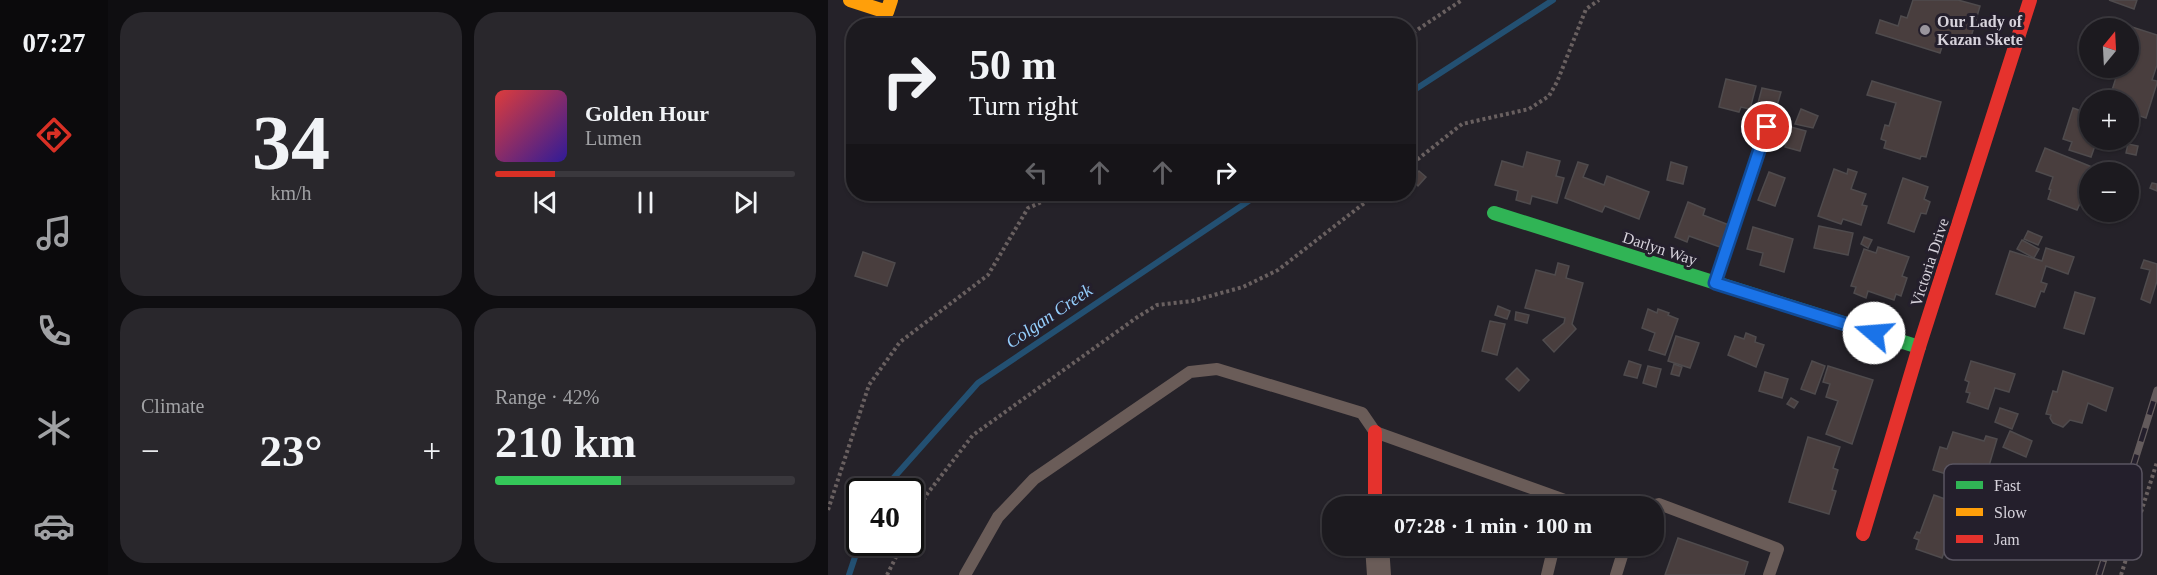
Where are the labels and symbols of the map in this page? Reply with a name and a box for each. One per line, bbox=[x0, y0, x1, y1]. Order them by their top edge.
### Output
place label: Our Lady of Kazan Skete bbox=[1937, 13, 2023, 48]
north arrow bbox=[2079, 18, 2139, 78]
marker: Our Lady of Kazan Skete bbox=[1918, 23, 1932, 37]
pin bbox=[1741, 101, 1792, 152]
street label: Victoria Drive bbox=[1907, 216, 1952, 308]
street label: Darlyn Way bbox=[1620, 228, 1699, 269]
water label: Colgan Creek bbox=[1002, 279, 1097, 352]
position arrow bbox=[1842, 301, 1906, 365]
legend bbox=[1944, 464, 2142, 560]
text: Fast bbox=[1994, 477, 2021, 494]
speed limit sign: 40 bbox=[846, 478, 924, 556]
text: Slow bbox=[1994, 504, 2027, 521]
text: Jam bbox=[1994, 531, 2020, 548]

